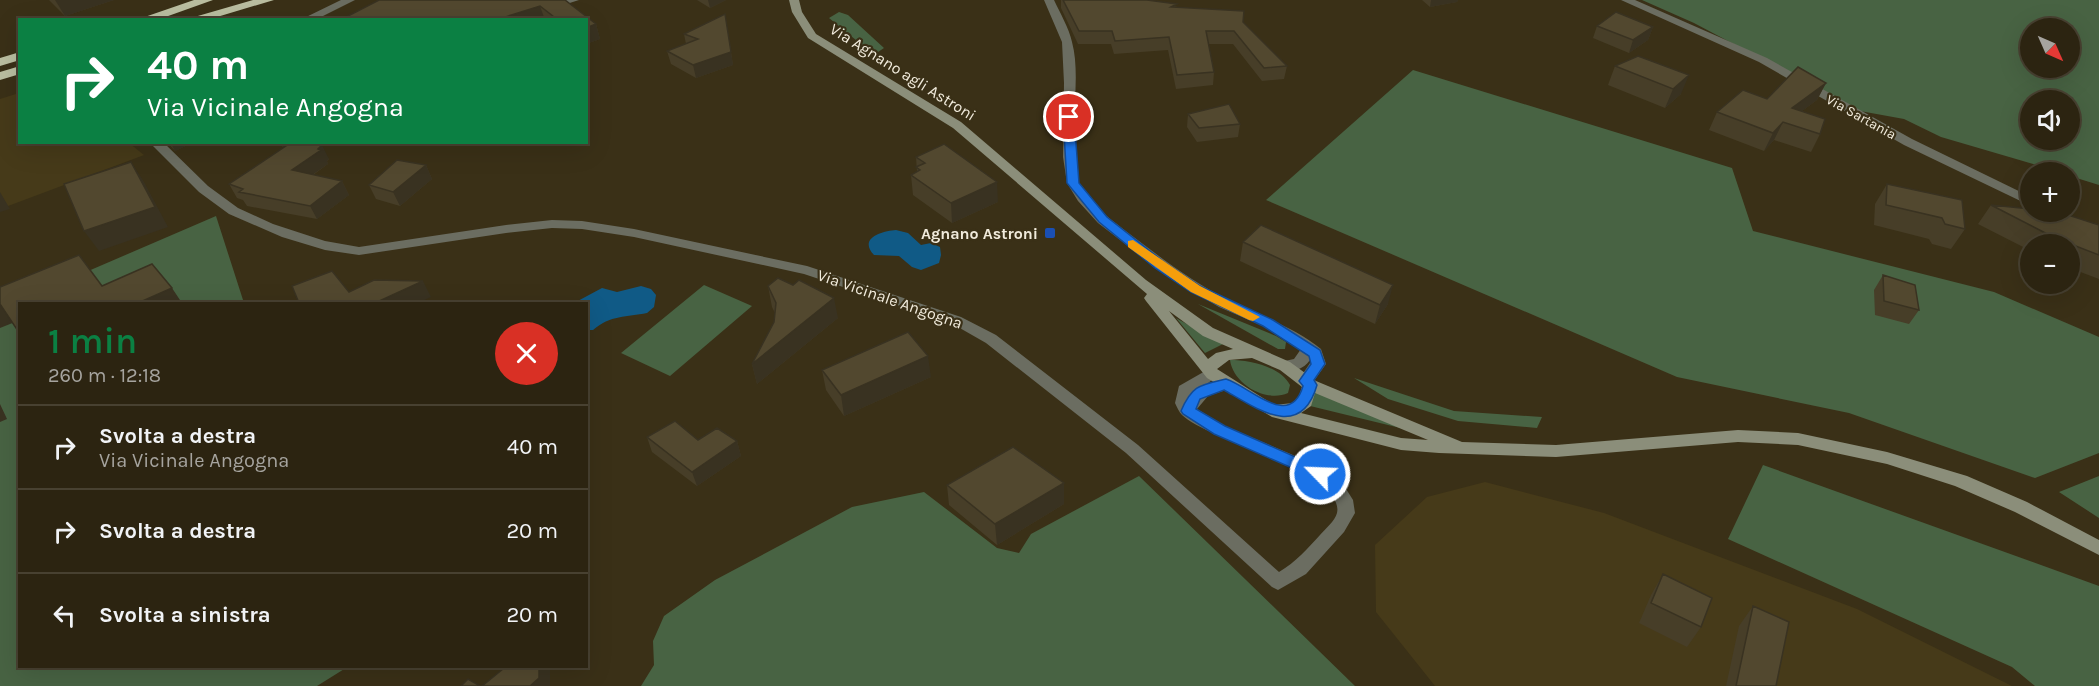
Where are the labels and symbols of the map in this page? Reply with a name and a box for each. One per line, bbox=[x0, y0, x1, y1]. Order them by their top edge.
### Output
north arrow bbox=[2020, 18, 2080, 78]
street label: Via Agnano agli Astroni bbox=[826, 19, 980, 125]
pin bbox=[1043, 91, 1094, 142]
street label: Via Sartania bbox=[1823, 91, 1899, 143]
place label: Agnano Astroni bbox=[921, 224, 1038, 243]
marker: Agnano Astroni bbox=[1043, 226, 1057, 240]
street label: Via Vicinale Angogna bbox=[815, 265, 965, 333]
position arrow bbox=[1288, 442, 1352, 506]

